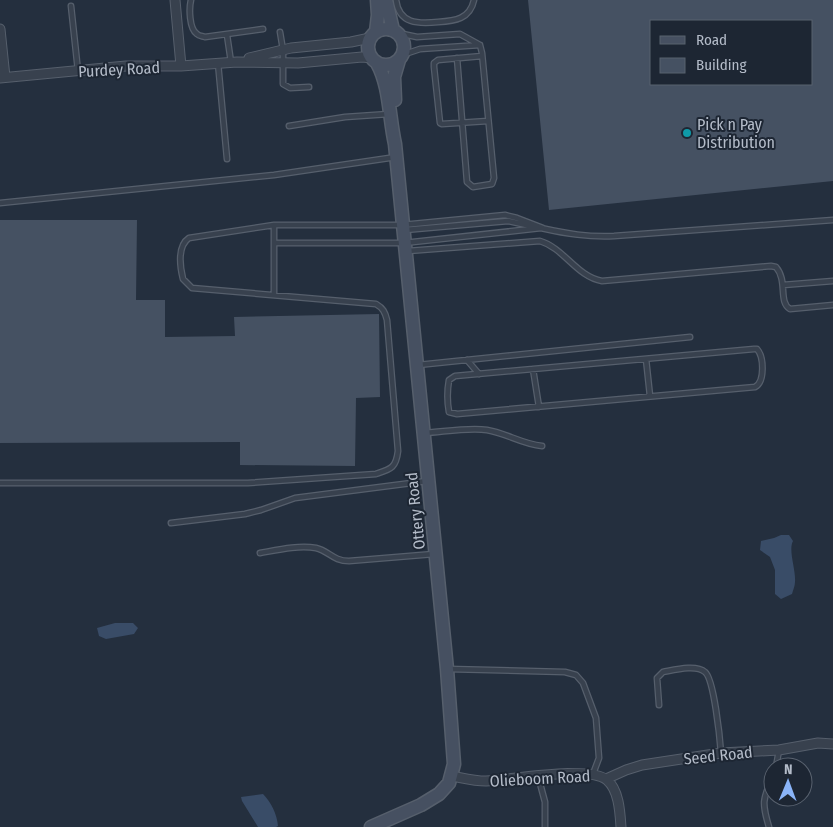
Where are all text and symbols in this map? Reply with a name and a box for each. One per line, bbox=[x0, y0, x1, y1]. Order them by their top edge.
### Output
legend bbox=[650, 20, 813, 85]
text: Road bbox=[696, 31, 727, 49]
text: Building bbox=[696, 56, 747, 74]
street label: Purdey Road bbox=[78, 58, 160, 81]
place label: Pick n Pay Distribution bbox=[697, 115, 775, 152]
marker: Pick n Pay Distribution bbox=[681, 127, 693, 139]
street label: Ottery Road bbox=[402, 471, 429, 551]
street label: Seed Road bbox=[683, 742, 753, 769]
north arrow bbox=[763, 757, 813, 807]
text: N bbox=[784, 761, 793, 778]
street label: Olieboom Road bbox=[489, 766, 591, 791]

